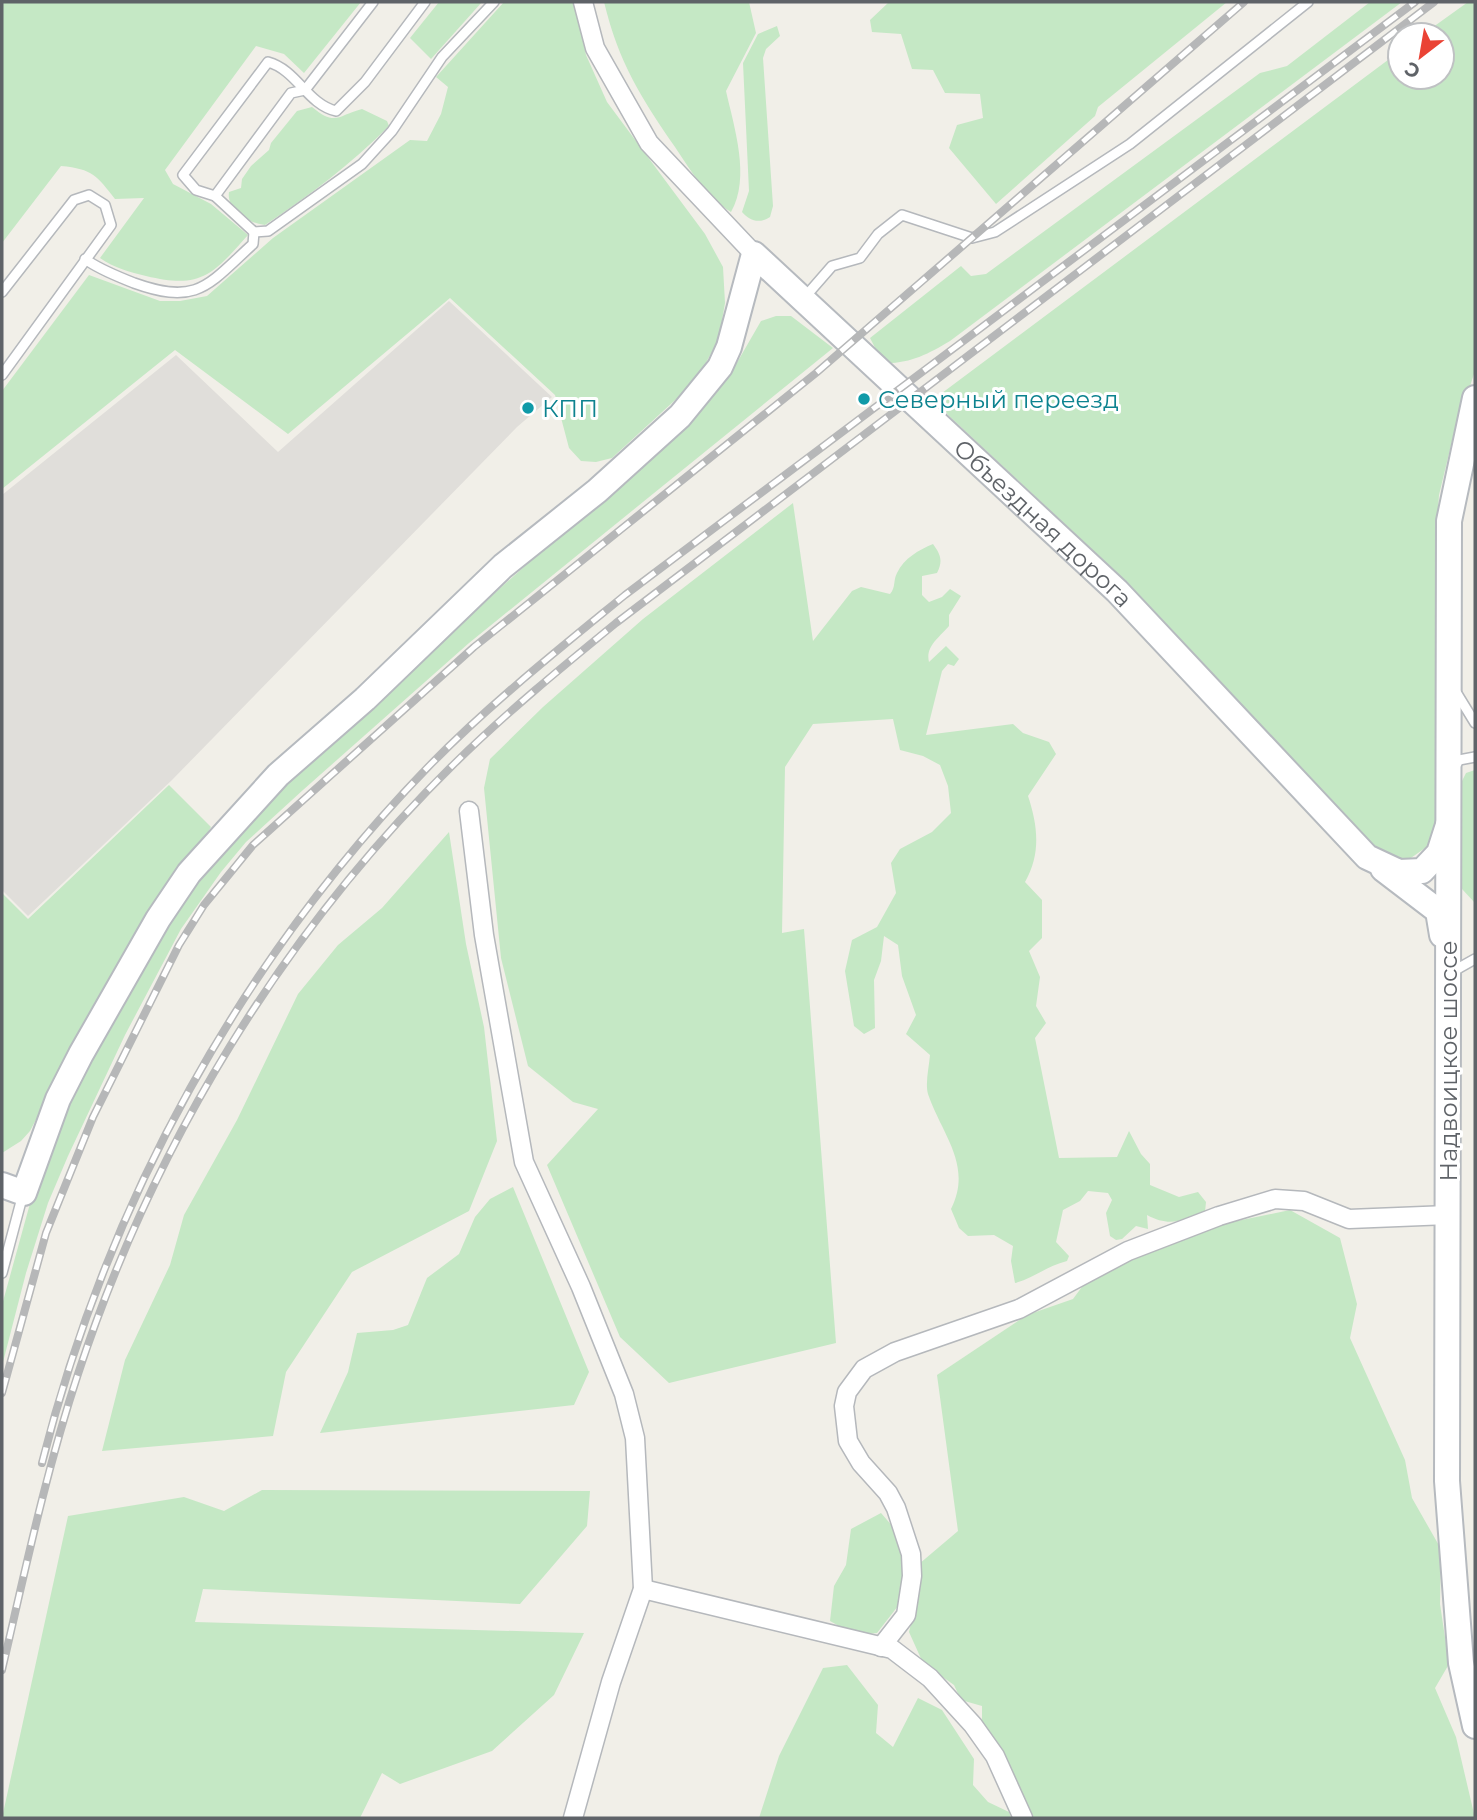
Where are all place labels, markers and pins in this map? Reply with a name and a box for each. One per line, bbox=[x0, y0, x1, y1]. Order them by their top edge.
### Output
place label: Северный переезд bbox=[878, 385, 1119, 414]
marker: Северный переезд bbox=[856, 391, 872, 407]
place label: КПП bbox=[542, 394, 598, 423]
marker: КПП bbox=[520, 400, 536, 416]

